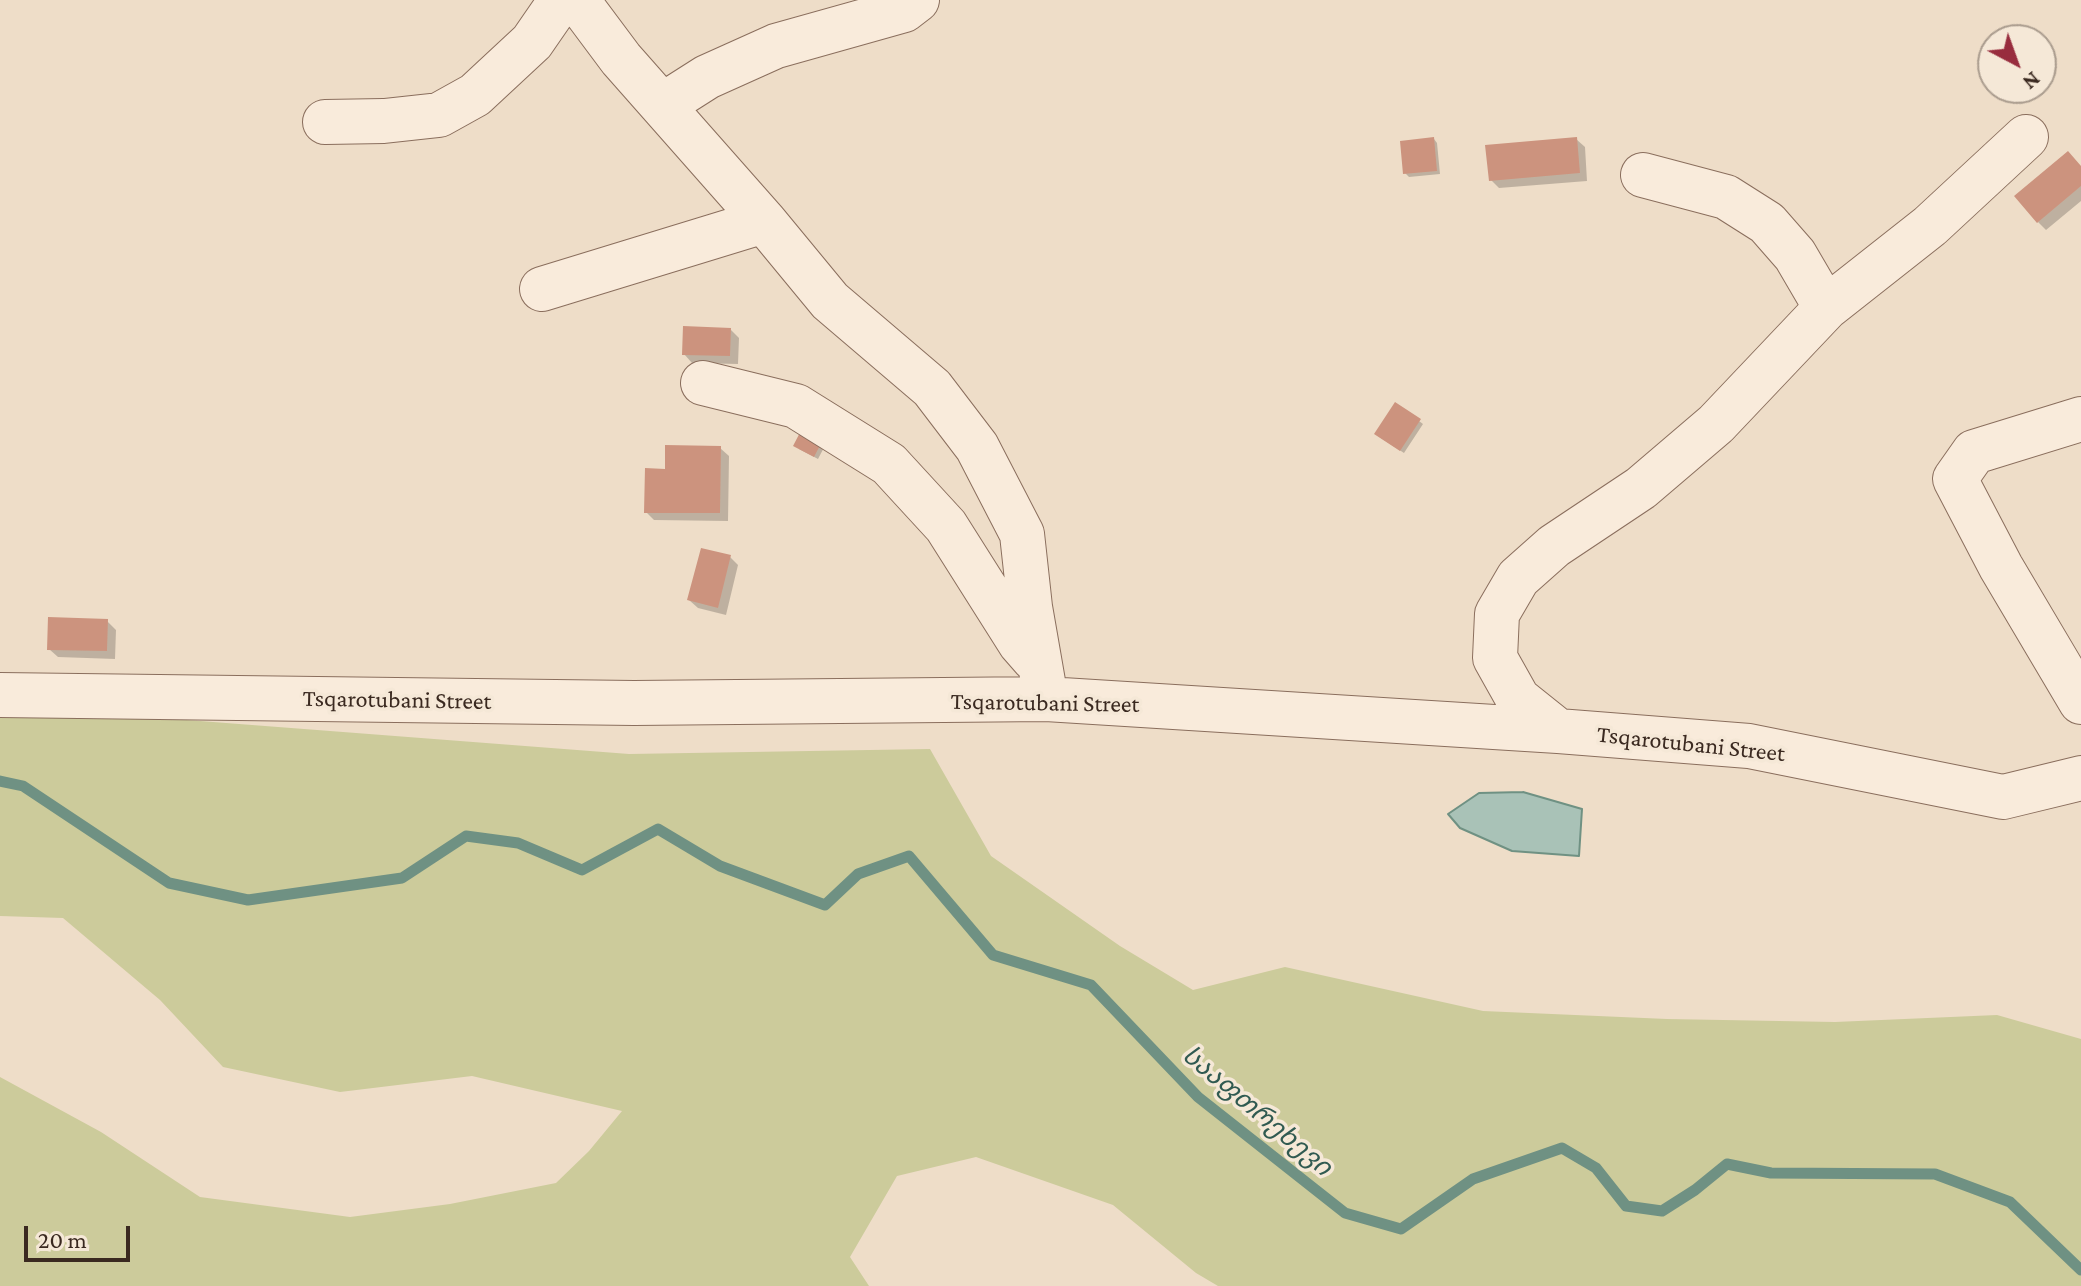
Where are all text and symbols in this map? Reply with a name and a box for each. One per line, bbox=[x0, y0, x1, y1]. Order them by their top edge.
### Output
north arrow bbox=[1977, 24, 2057, 104]
text: N bbox=[2018, 67, 2046, 95]
street label: Tsqarotubani Street bbox=[302, 684, 492, 716]
street label: Tsqarotubani Street bbox=[950, 687, 1140, 719]
street label: Tsqarotubani Street bbox=[1596, 720, 1786, 768]
water label: სააფთრეხევი bbox=[1176, 1039, 1338, 1183]
scale bar bbox=[28, 1210, 134, 1260]
text: 20 m bbox=[38, 1226, 87, 1253]

